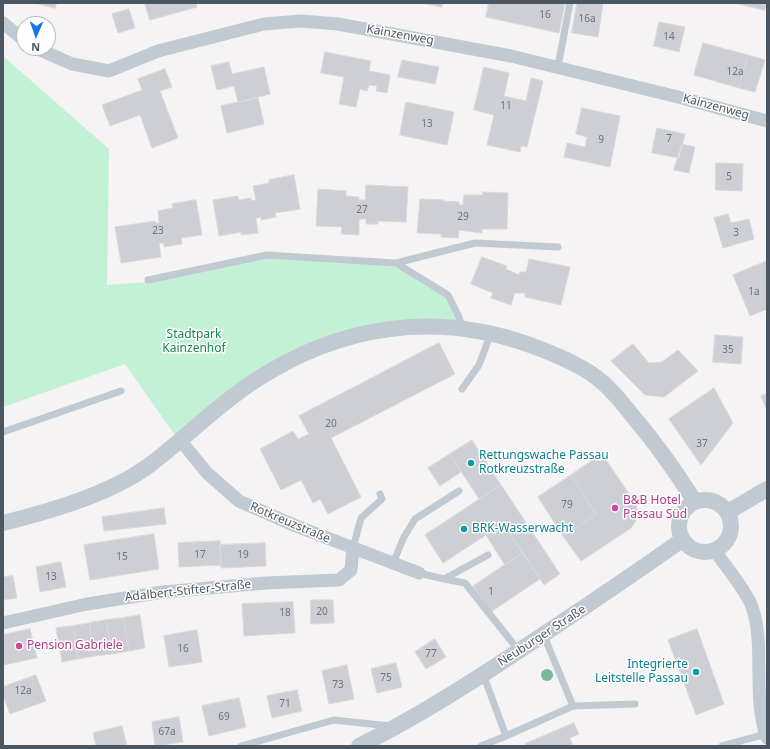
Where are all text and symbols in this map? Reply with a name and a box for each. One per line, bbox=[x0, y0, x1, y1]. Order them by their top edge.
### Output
house number: 16 bbox=[539, 9, 551, 21]
house number: 16a bbox=[578, 13, 596, 25]
north arrow bbox=[16, 16, 56, 56]
street label: Kainzenweg bbox=[365, 22, 435, 48]
house number: 14 bbox=[663, 31, 675, 43]
text: N bbox=[31, 40, 40, 55]
house number: 12a bbox=[726, 66, 744, 78]
street label: Kainzenweg bbox=[681, 91, 751, 123]
house number: 11 bbox=[500, 100, 512, 112]
house number: 13 bbox=[421, 118, 433, 130]
house number: 7 bbox=[666, 133, 672, 145]
house number: 9 bbox=[598, 134, 604, 146]
house number: 5 bbox=[726, 171, 732, 183]
house number: 27 bbox=[356, 204, 368, 216]
house number: 29 bbox=[457, 211, 469, 223]
house number: 23 bbox=[152, 225, 164, 237]
house number: 3 bbox=[733, 227, 739, 239]
house number: 1a bbox=[748, 286, 760, 298]
park label: Stadtpark Kainzenhof bbox=[162, 328, 226, 356]
house number: 35 bbox=[722, 344, 734, 356]
house number: 20 bbox=[325, 418, 337, 430]
house number: 37 bbox=[696, 438, 708, 450]
place label: Rettungswache Passau Rotkreuzstraße bbox=[479, 449, 609, 477]
marker: Rettungswache Passau Rotkreuzstraße bbox=[466, 458, 476, 468]
place label: B&B Hotel Passau Süd bbox=[623, 494, 687, 522]
house number: 79 bbox=[561, 499, 573, 511]
street label: Rotkreuzstraße bbox=[248, 500, 332, 546]
marker: B&B Hotel Passau Süd bbox=[610, 503, 620, 513]
place label: BRK-Wasserwacht bbox=[472, 522, 573, 536]
marker: BRK-Wasserwacht bbox=[459, 524, 469, 534]
house number: 17 bbox=[194, 549, 206, 561]
house number: 19 bbox=[237, 549, 249, 561]
house number: 15 bbox=[116, 551, 128, 563]
house number: 13 bbox=[45, 571, 57, 583]
street label: Adalbert-Stifter-Straße bbox=[124, 577, 252, 605]
house number: 1 bbox=[488, 586, 494, 598]
street label: Neuburger Straße bbox=[495, 602, 589, 670]
house number: 20 bbox=[316, 606, 328, 618]
house number: 18 bbox=[279, 607, 291, 619]
place label: Pension Gabriele bbox=[27, 639, 123, 653]
marker: Pension Gabriele bbox=[14, 641, 24, 651]
house number: 16 bbox=[177, 643, 189, 655]
house number: 77 bbox=[425, 648, 437, 660]
place label: Integrierte Leitstelle Passau bbox=[595, 658, 688, 686]
marker: Integrierte Leitstelle Passau bbox=[691, 667, 701, 677]
house number: 75 bbox=[380, 672, 392, 684]
house number: 73 bbox=[332, 679, 344, 691]
house number: 12a bbox=[14, 685, 32, 697]
house number: 71 bbox=[279, 698, 291, 710]
house number: 69 bbox=[218, 711, 230, 723]
house number: 67a bbox=[158, 726, 176, 738]

